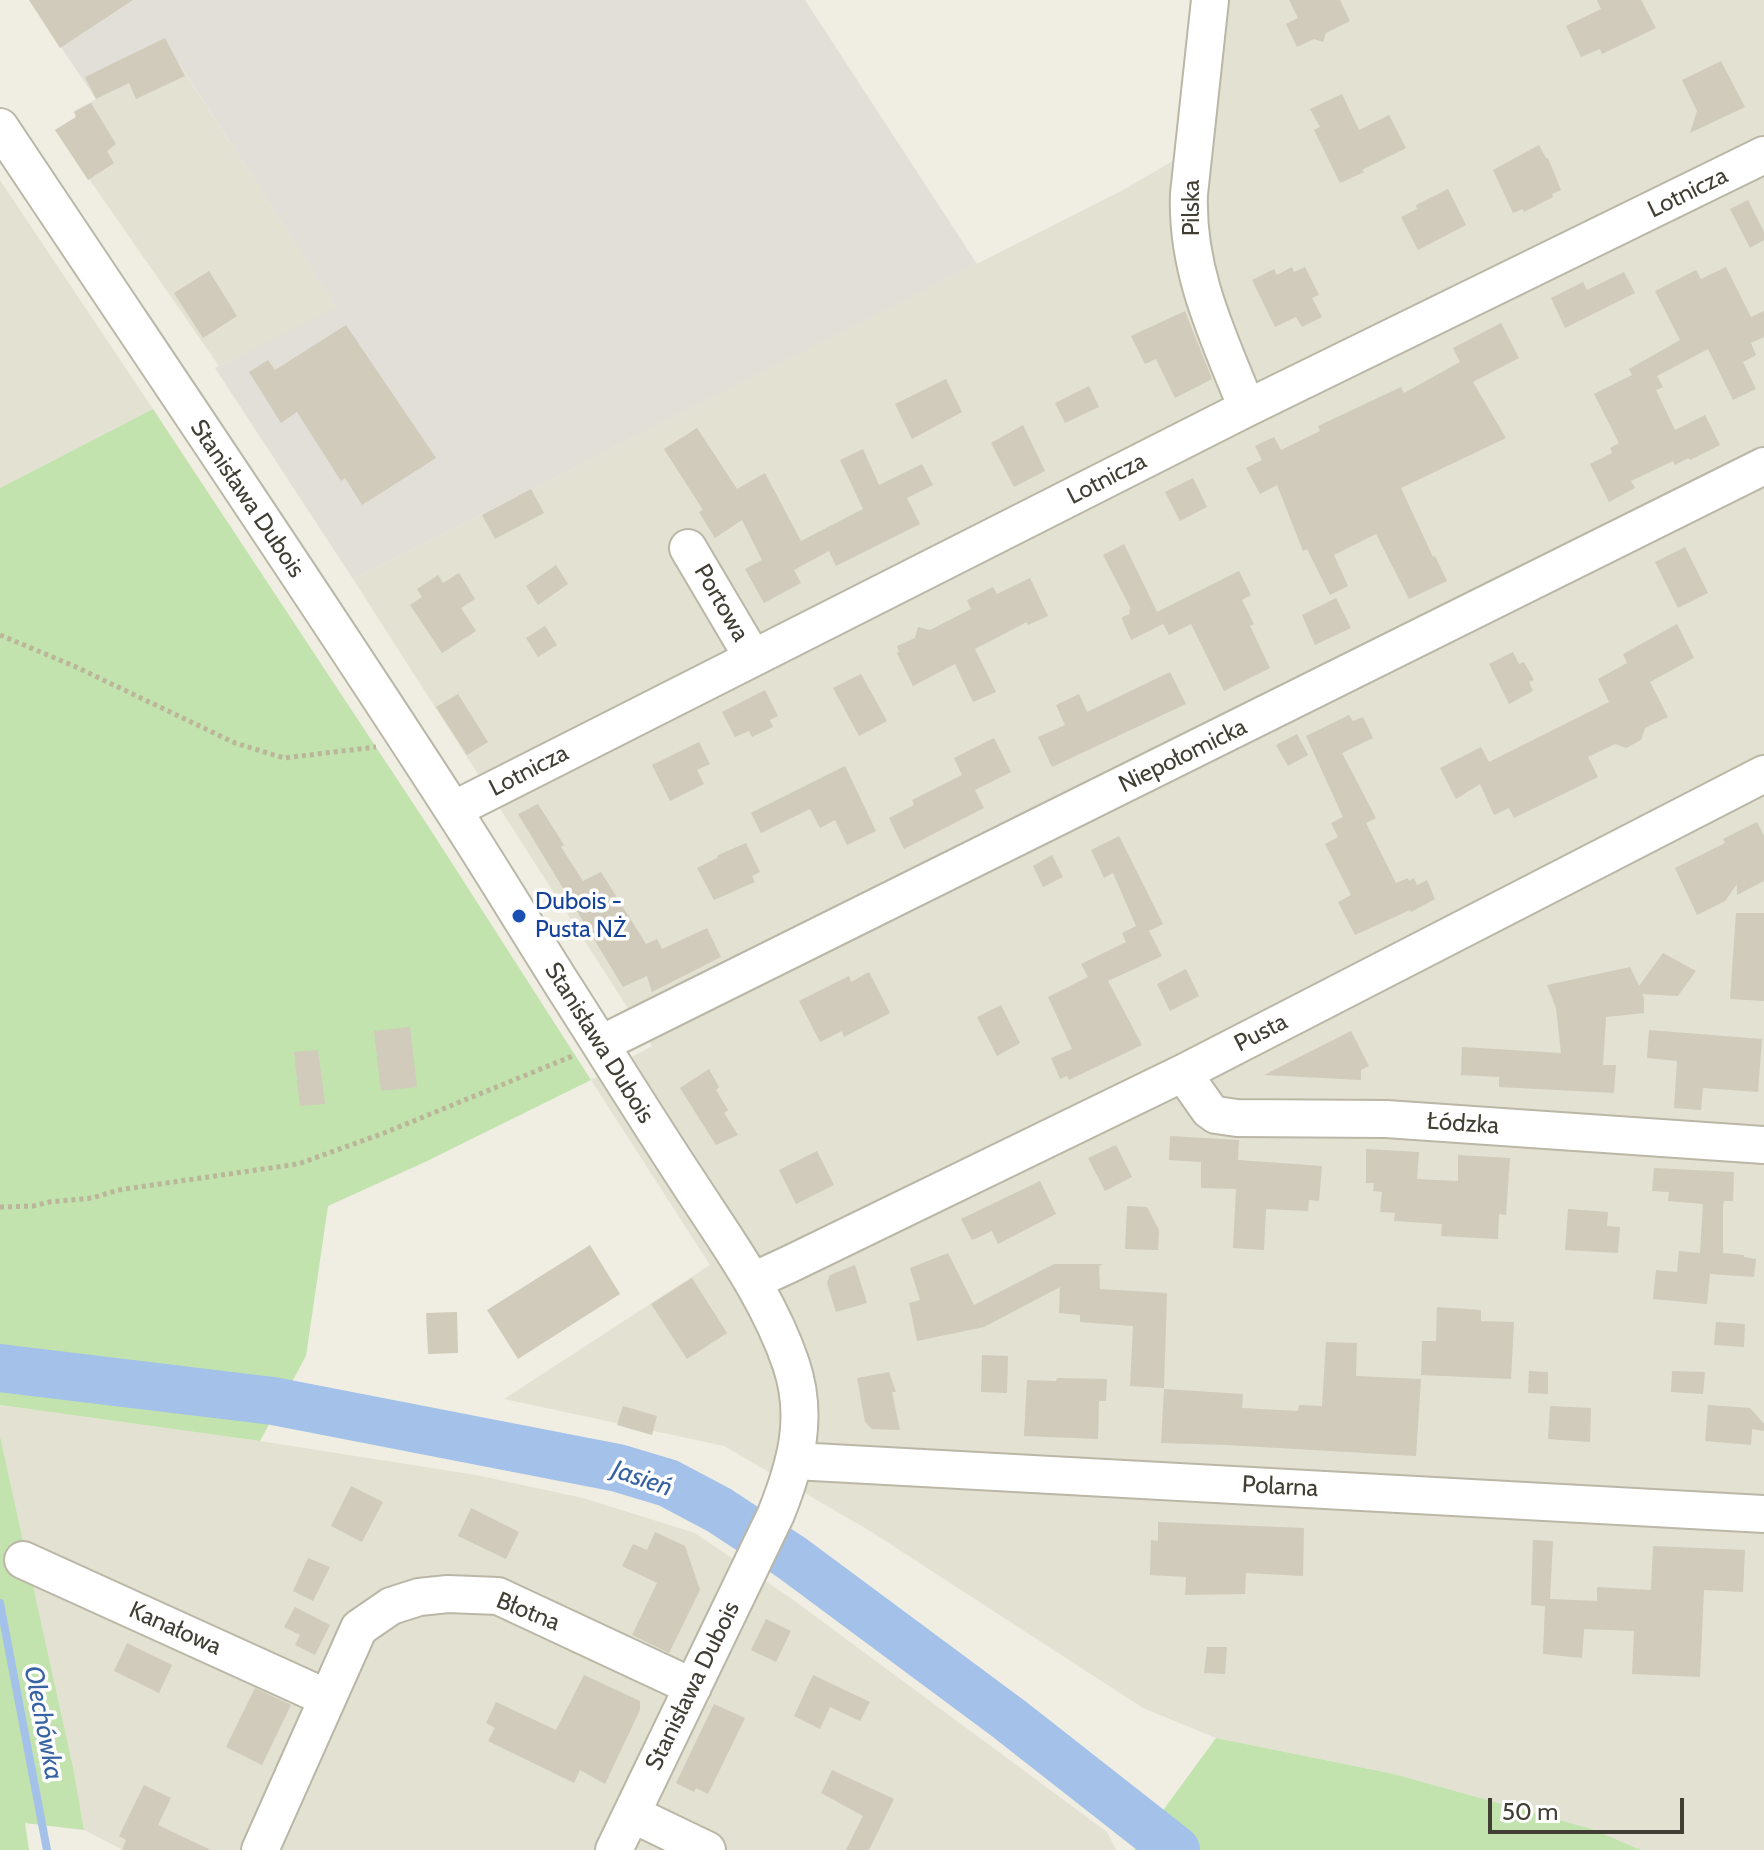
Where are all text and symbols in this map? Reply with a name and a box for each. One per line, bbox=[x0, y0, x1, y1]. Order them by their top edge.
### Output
street label: Lotnicza bbox=[1643, 161, 1733, 225]
street label: Pilska bbox=[1178, 180, 1206, 236]
street label: Stanisława Dubois bbox=[184, 415, 310, 583]
street label: Lotnicza bbox=[1063, 447, 1151, 511]
street label: Portowa bbox=[688, 559, 754, 647]
street label: Niepołomicka bbox=[1114, 713, 1252, 799]
street label: Lotnicza bbox=[485, 739, 573, 803]
place label: Dubois - Pusta NŻ bbox=[535, 888, 626, 944]
marker: Dubois - Pusta NŻ bbox=[510, 907, 528, 925]
street label: Stanisława Dubois bbox=[538, 957, 660, 1129]
street label: Pusta bbox=[1230, 1008, 1292, 1058]
street label: Łódzka bbox=[1426, 1107, 1500, 1141]
water label: Jasień bbox=[608, 1454, 676, 1504]
street label: Polarna bbox=[1241, 1471, 1319, 1503]
street label: Błotna bbox=[492, 1586, 564, 1638]
street label: Kanałowa bbox=[125, 1596, 225, 1662]
street label: Stanisława Dubois bbox=[640, 1597, 746, 1775]
water label: Olechówka bbox=[17, 1663, 69, 1783]
scale bar bbox=[1492, 1782, 1688, 1832]
text: 50 m bbox=[1502, 1797, 1558, 1826]

